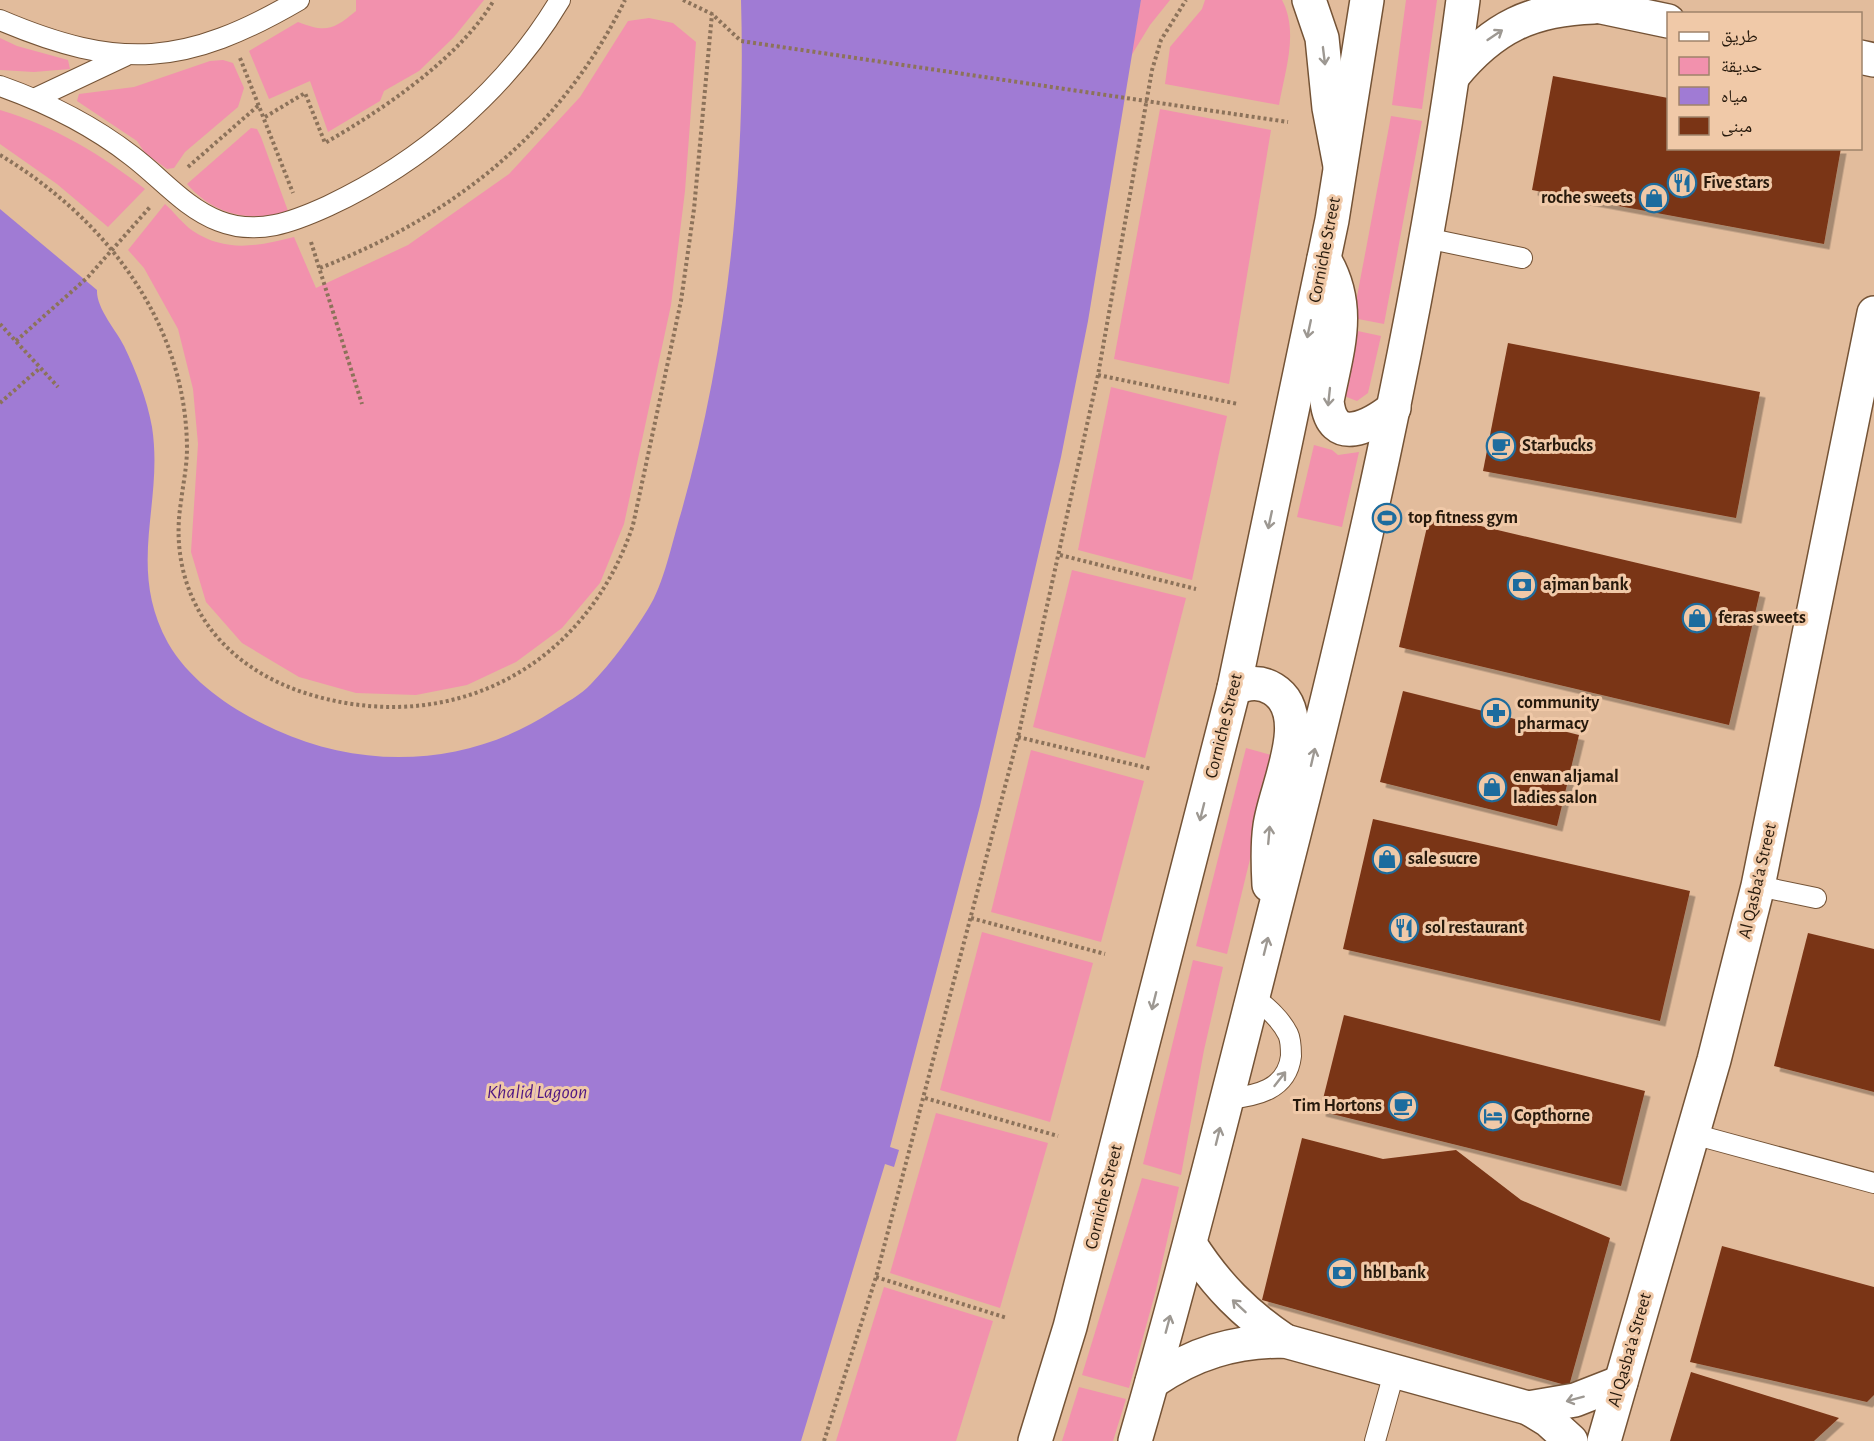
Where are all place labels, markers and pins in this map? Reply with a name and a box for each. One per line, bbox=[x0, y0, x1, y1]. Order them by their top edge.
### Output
restaurant icon: Five stars bbox=[1666, 167, 1698, 199]
place label: Five stars bbox=[1703, 174, 1770, 192]
shop icon: roche sweets bbox=[1638, 182, 1670, 214]
place label: roche sweets bbox=[1541, 189, 1633, 207]
cafe icon: Starbucks bbox=[1485, 430, 1517, 462]
place label: Starbucks bbox=[1522, 437, 1593, 455]
sports icon: top fitness gym bbox=[1371, 502, 1403, 534]
place label: top fitness gym bbox=[1408, 509, 1518, 527]
bank icon: ajman bank bbox=[1506, 569, 1538, 601]
place label: ajman bank bbox=[1543, 576, 1629, 594]
shop icon: feras sweets bbox=[1681, 602, 1713, 634]
place label: feras sweets bbox=[1718, 609, 1806, 627]
place label: community pharmacy bbox=[1517, 694, 1600, 733]
pharmacy icon: community pharmacy bbox=[1480, 697, 1512, 729]
place label: enwan aljamal ladies salon bbox=[1513, 768, 1619, 807]
shop icon: enwan aljamal ladies salon bbox=[1476, 771, 1508, 803]
shop icon: sale sucre bbox=[1371, 843, 1403, 875]
place label: sale sucre bbox=[1408, 850, 1477, 868]
restaurant icon: sol restaurant bbox=[1388, 912, 1420, 944]
place label: sol restaurant bbox=[1425, 919, 1524, 937]
cafe icon: Tim Hortons bbox=[1387, 1090, 1419, 1122]
place label: Tim Hortons bbox=[1293, 1097, 1382, 1115]
hotel icon: Copthorne bbox=[1477, 1100, 1509, 1132]
place label: Copthorne bbox=[1514, 1107, 1590, 1125]
bank icon: hbl bank bbox=[1326, 1257, 1358, 1289]
place label: hbl bank bbox=[1363, 1264, 1426, 1282]

